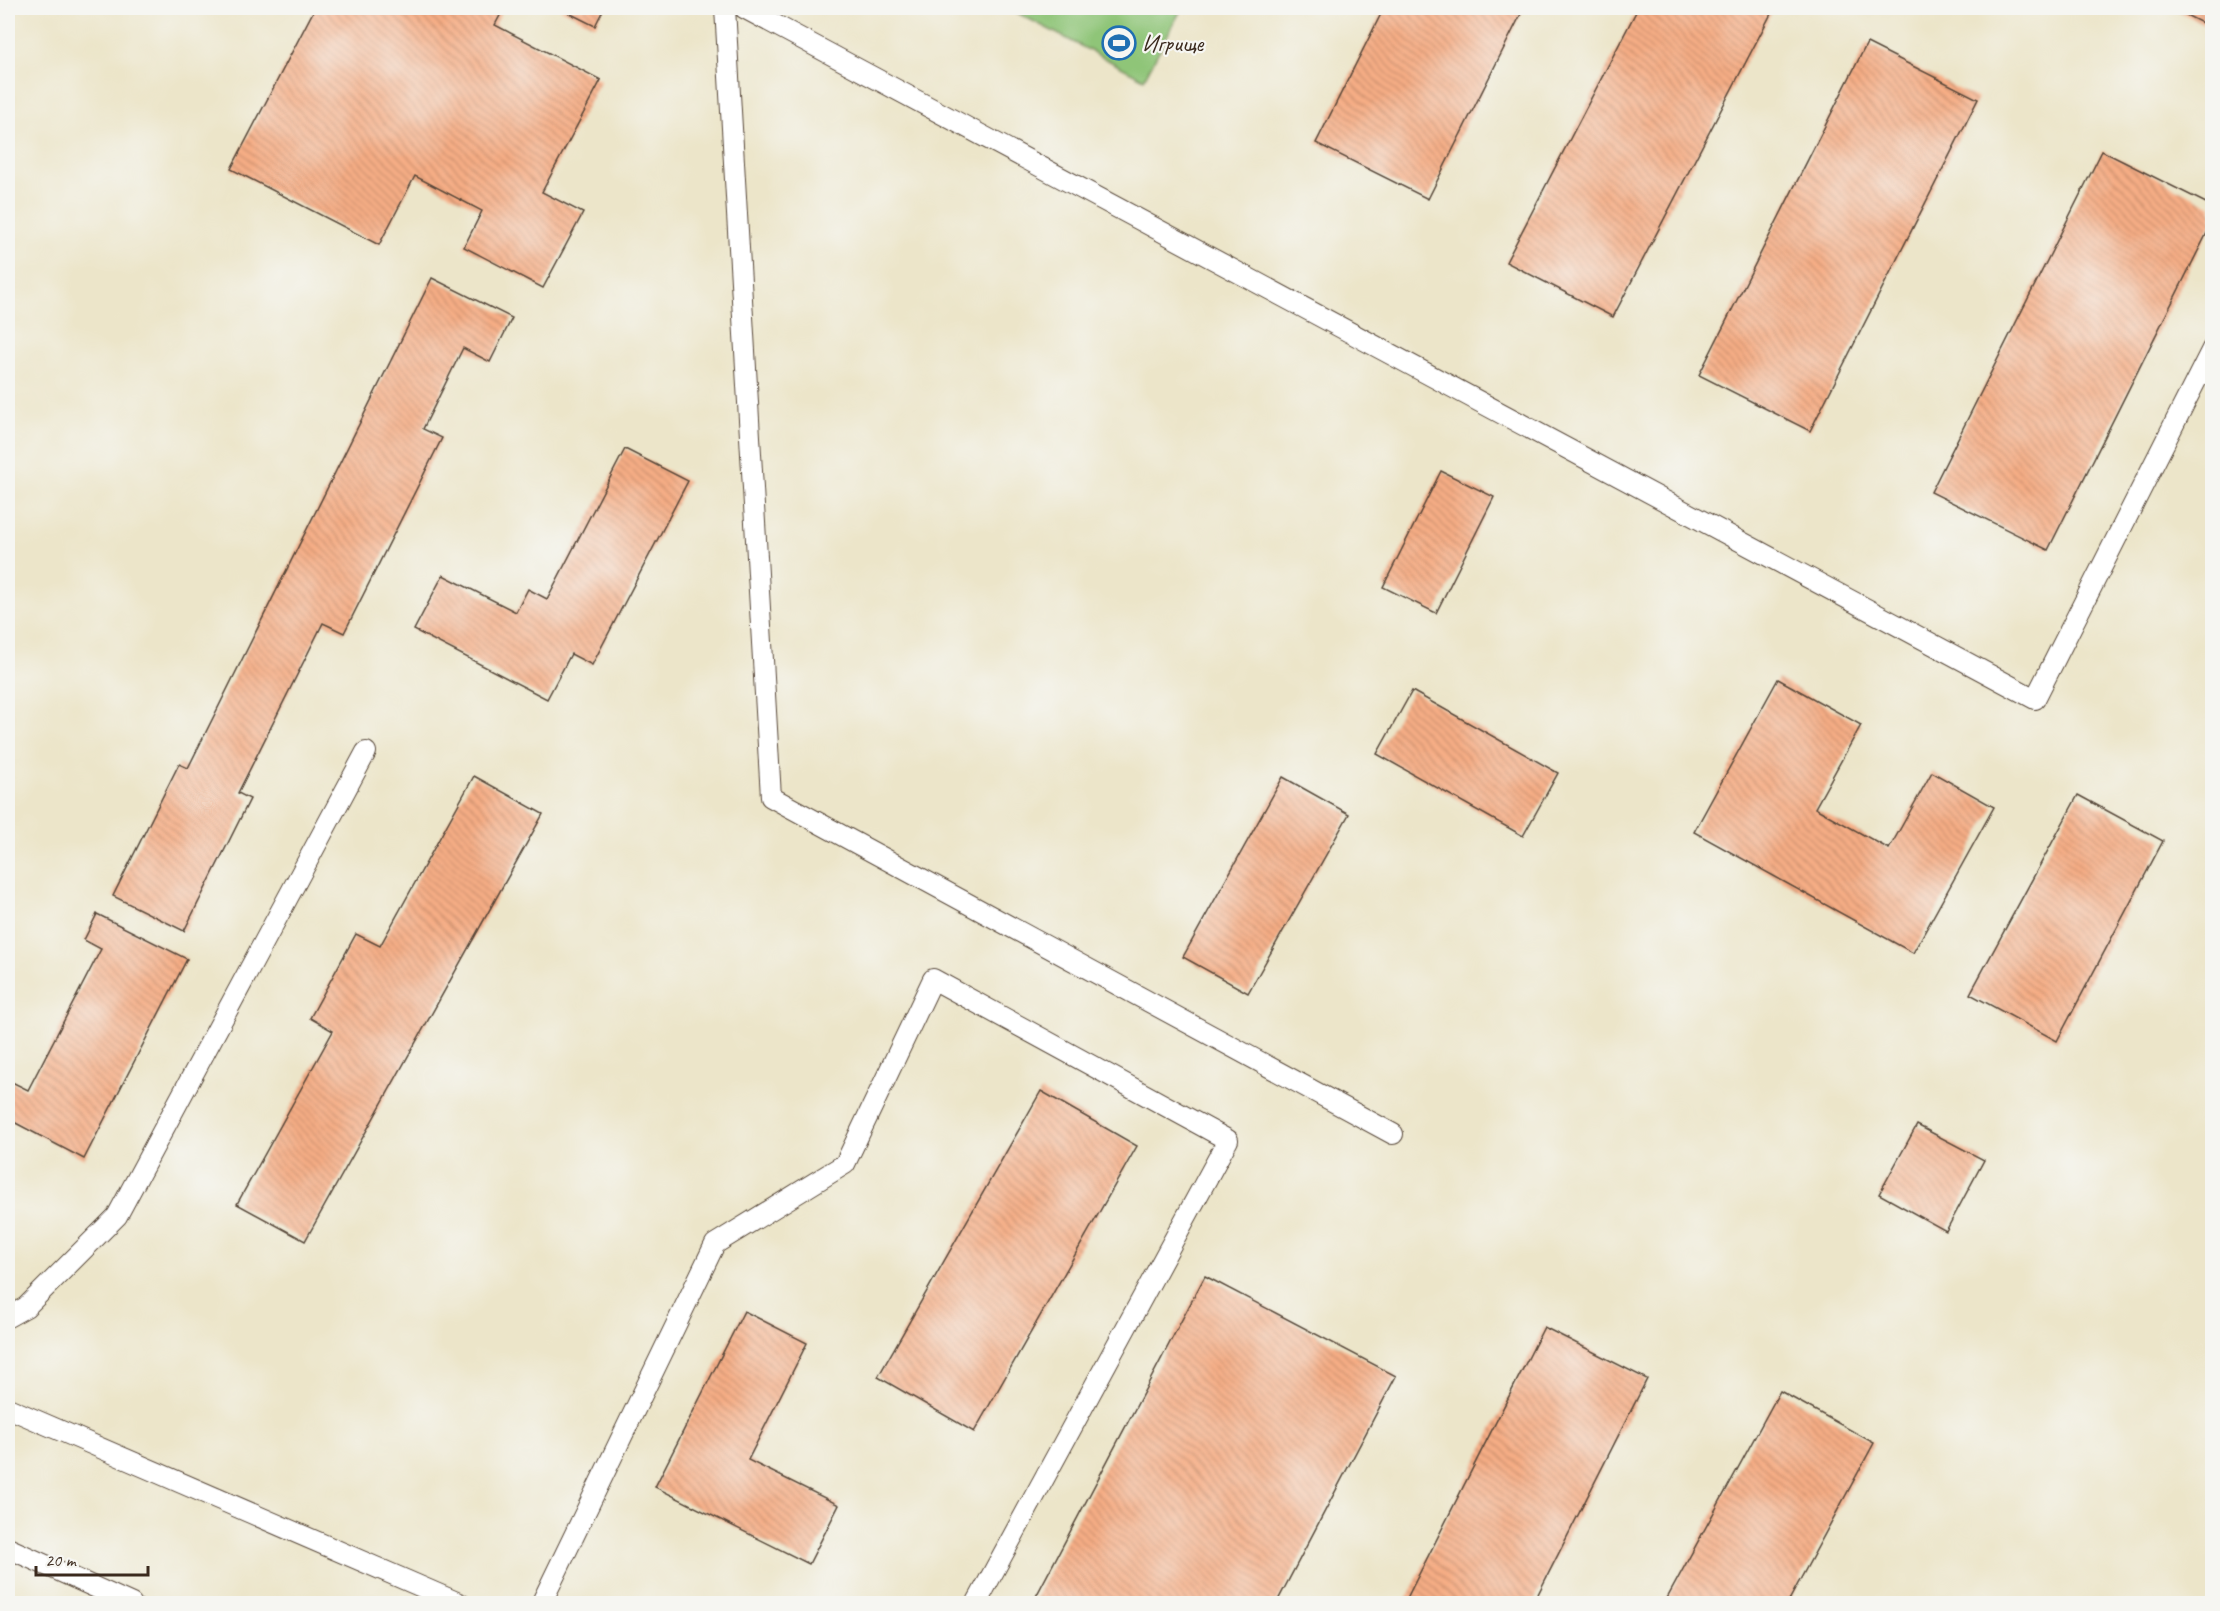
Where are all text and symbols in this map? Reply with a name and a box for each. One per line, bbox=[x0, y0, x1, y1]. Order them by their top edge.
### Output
sports icon: Игрище bbox=[1101, 25, 1137, 61]
place label: Игрище bbox=[1142, 28, 1205, 58]
scale bar bbox=[36, 1539, 148, 1577]
text: 20 m bbox=[45, 1549, 78, 1571]

